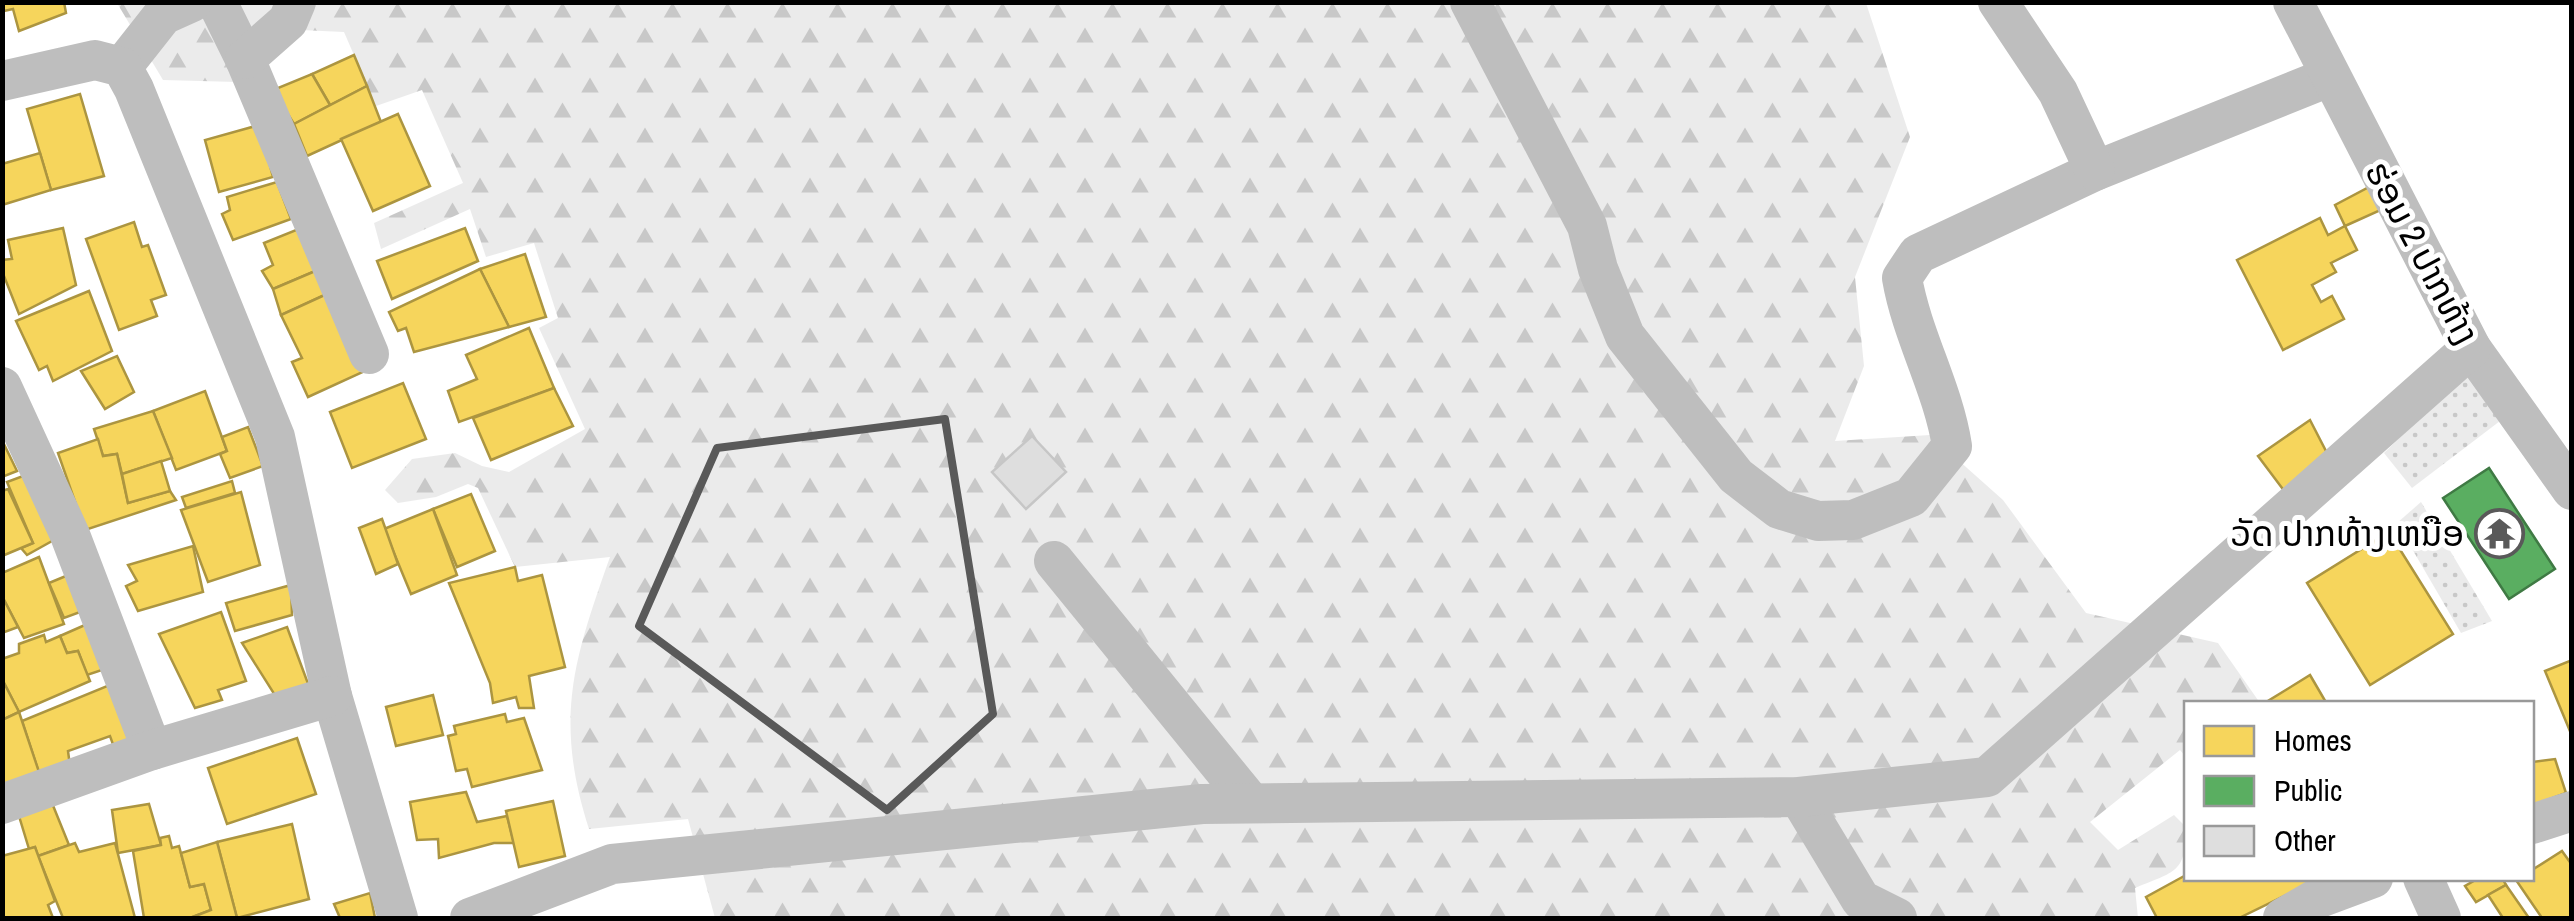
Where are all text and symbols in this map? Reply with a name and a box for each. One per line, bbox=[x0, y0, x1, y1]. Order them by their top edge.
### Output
street label: ຮ່ອມ 2 ປາກທ້າງ bbox=[2355, 153, 2490, 352]
temple icon: ວັດ ປາກທ້າງເຫນືອ bbox=[2473, 508, 2525, 560]
place label: ວັດ ປາກທ້າງເຫນືອ bbox=[2231, 510, 2464, 557]
legend bbox=[2184, 701, 2534, 881]
text: Homes bbox=[2274, 720, 2352, 760]
text: Public bbox=[2274, 770, 2342, 810]
text: Other bbox=[2274, 820, 2336, 860]

